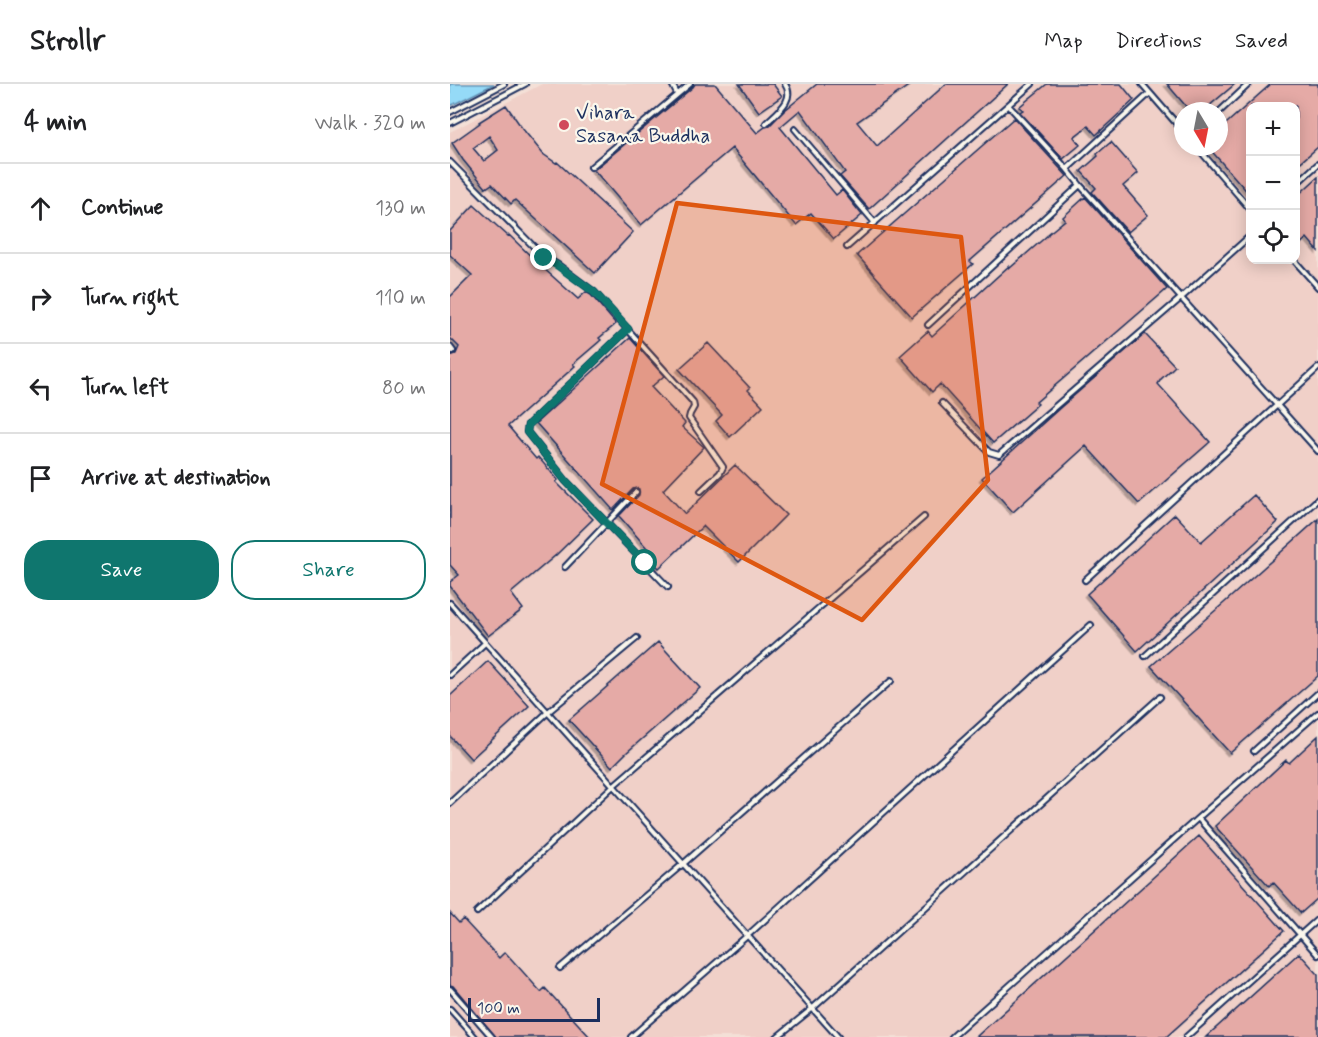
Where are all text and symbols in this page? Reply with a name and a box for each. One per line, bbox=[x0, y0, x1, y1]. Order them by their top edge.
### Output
text: Strollr bbox=[30, 23, 105, 60]
text: Map bbox=[1044, 27, 1083, 55]
text: Directions bbox=[1116, 27, 1202, 55]
text: Saved bbox=[1235, 27, 1288, 55]
place label: Vihara Sasana Buddha bbox=[576, 100, 710, 150]
north arrow bbox=[1174, 102, 1228, 156]
map controls bbox=[1246, 102, 1300, 264]
button: + bbox=[1246, 102, 1300, 156]
text: 4 min bbox=[24, 106, 87, 140]
text: Walk · 320 m bbox=[314, 110, 426, 137]
marker: Vihara Sasana Buddha bbox=[557, 118, 571, 132]
button: − bbox=[1246, 156, 1300, 210]
icon: ahead bbox=[24, 192, 57, 225]
text: Continue bbox=[81, 194, 163, 222]
text: 130 m bbox=[375, 195, 426, 222]
button: locate bbox=[1246, 210, 1300, 264]
route end bbox=[530, 244, 556, 270]
icon: right bbox=[24, 282, 57, 315]
text: Turn right bbox=[81, 284, 179, 312]
text: 110 m bbox=[375, 285, 426, 312]
icon: left bbox=[24, 372, 57, 405]
text: Turn left bbox=[81, 374, 169, 402]
text: 80 m bbox=[382, 375, 426, 402]
icon: arrive bbox=[24, 462, 57, 495]
text: Arrive at destination bbox=[81, 464, 271, 492]
button: Save bbox=[24, 540, 219, 600]
button: Share bbox=[231, 540, 426, 600]
route start bbox=[631, 549, 657, 575]
scale bar bbox=[468, 995, 600, 1022]
text: 100 m bbox=[477, 998, 520, 1019]

